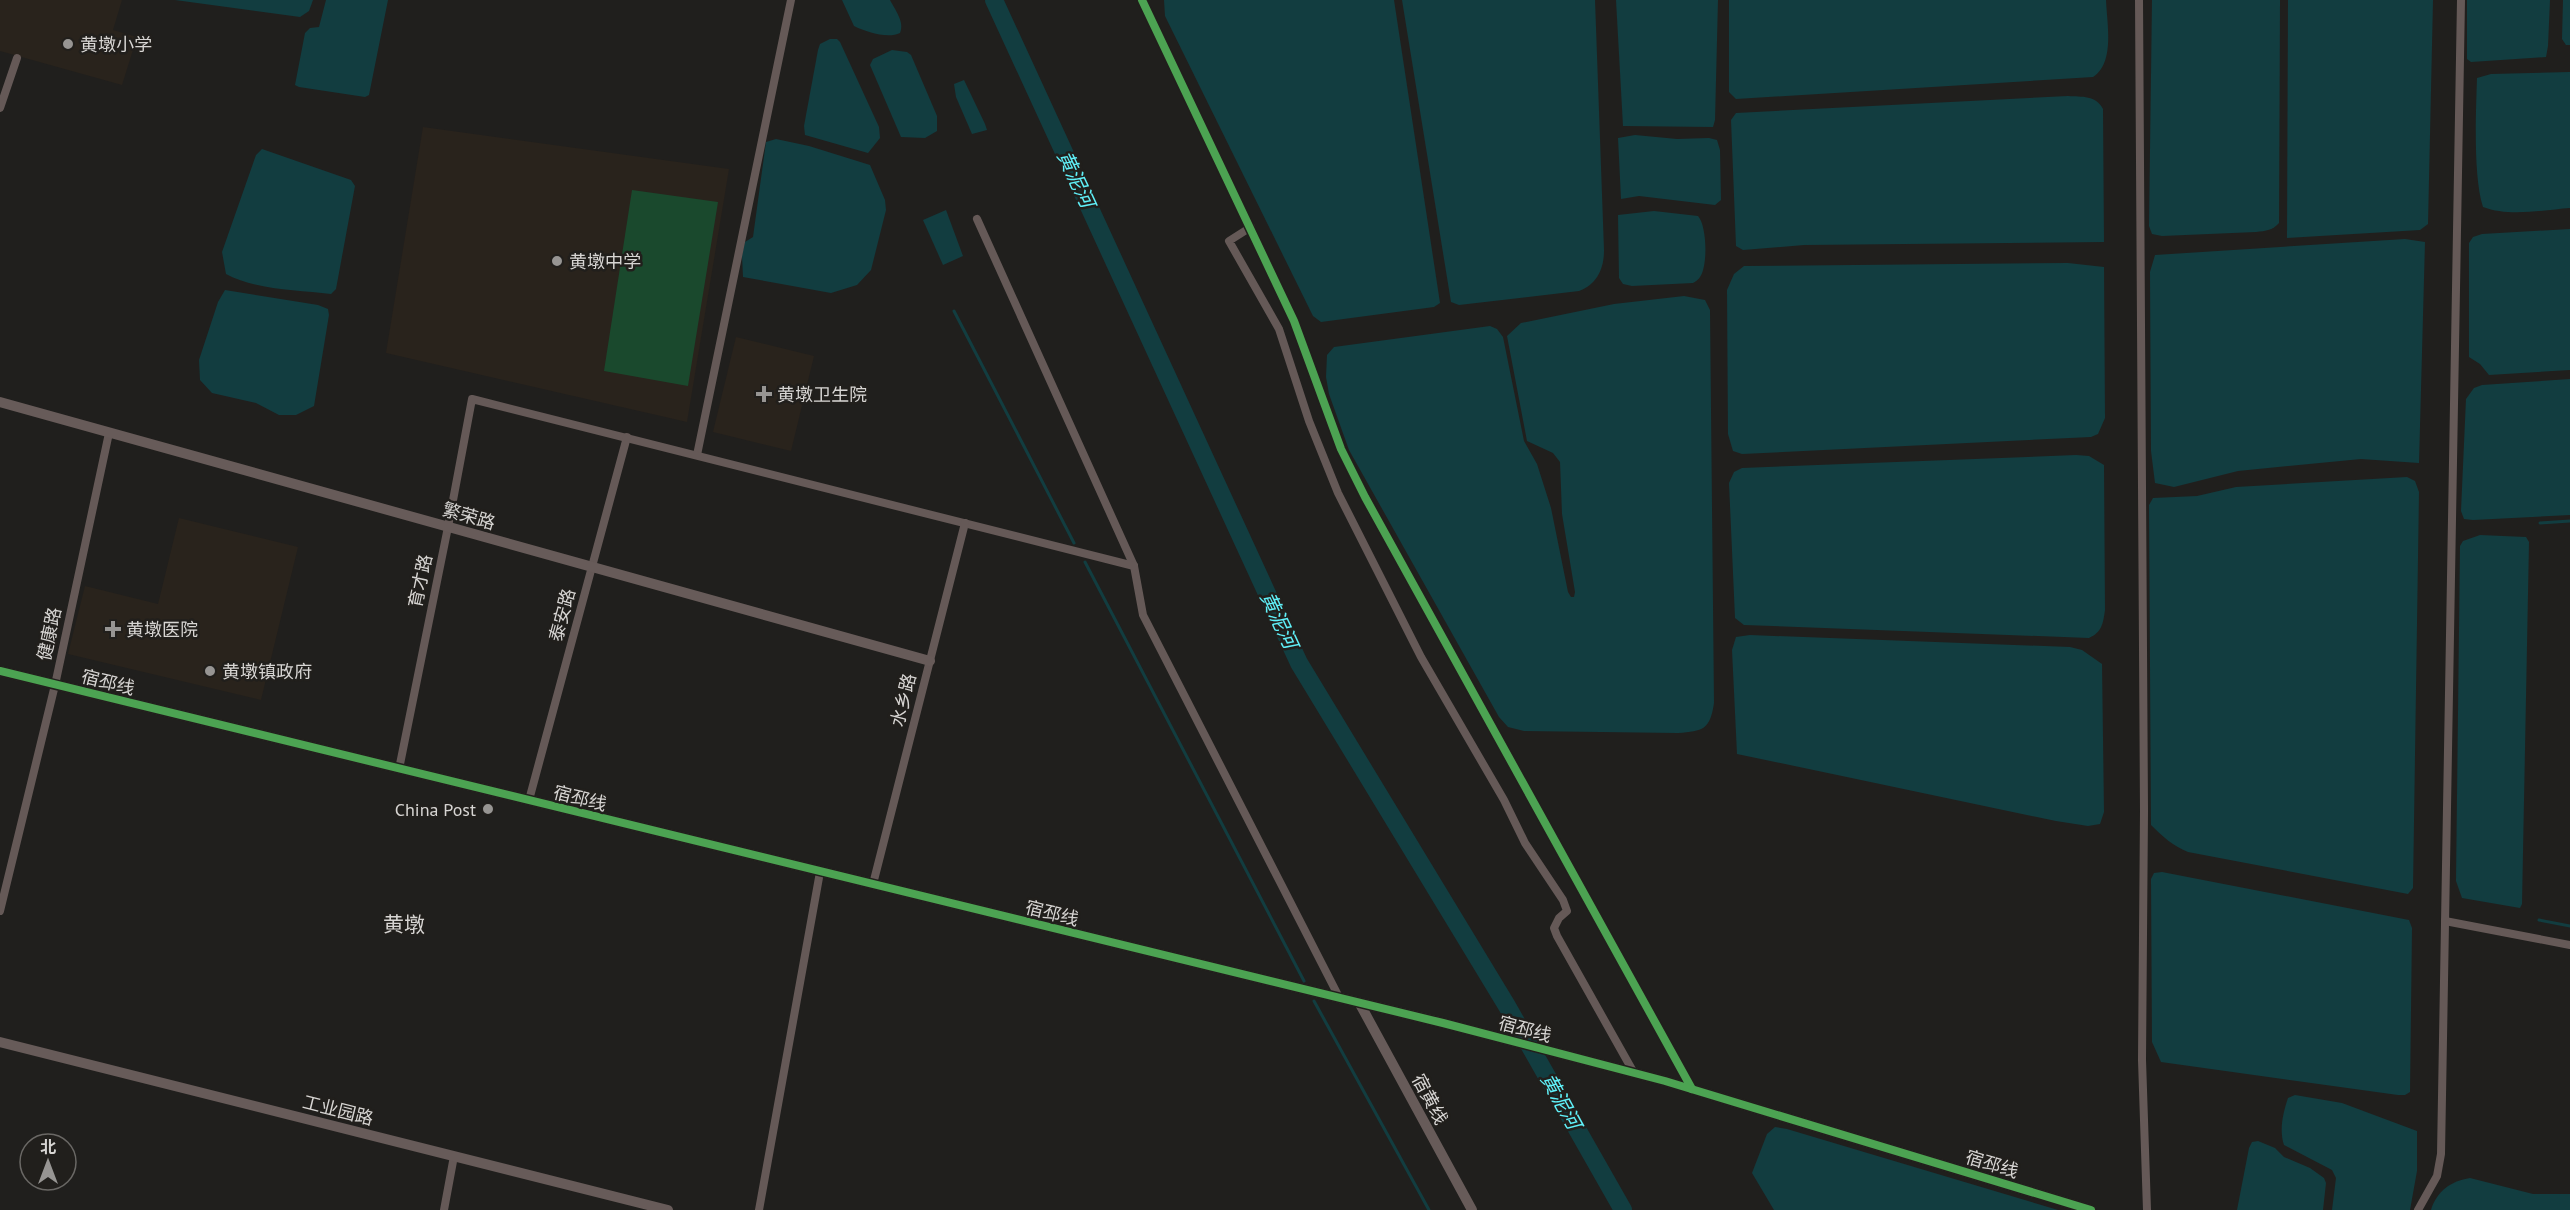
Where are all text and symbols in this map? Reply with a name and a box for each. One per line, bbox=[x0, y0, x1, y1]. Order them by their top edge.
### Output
place label: 黄墩小学 bbox=[80, 33, 152, 56]
marker: 黄墩小学 bbox=[61, 37, 75, 51]
water label: 黄泥河 bbox=[1052, 146, 1102, 215]
place label: 黄墩中学 bbox=[569, 250, 641, 273]
marker: 黄墩中学 bbox=[550, 254, 564, 268]
place label: 黄墩卫生院 bbox=[777, 383, 867, 406]
marker: 黄墩卫生院 bbox=[755, 385, 773, 403]
street label: 繁荣路 bbox=[440, 498, 498, 534]
street label: 育才路 bbox=[403, 552, 437, 610]
street label: 泰安路 bbox=[544, 586, 580, 644]
water label: 黄泥河 bbox=[1255, 587, 1305, 656]
street label: 健康路 bbox=[32, 605, 66, 663]
place label: 黄墩医院 bbox=[126, 618, 198, 641]
marker: 黄墩医院 bbox=[104, 620, 122, 638]
place label: 黄墩镇政府 bbox=[222, 660, 312, 683]
street label: 宿邳线 bbox=[79, 664, 137, 700]
marker: 黄墩镇政府 bbox=[203, 664, 217, 678]
street label: 水乡路 bbox=[885, 671, 921, 729]
street label: 宿邳线 bbox=[551, 780, 609, 816]
place label: China Post bbox=[395, 798, 476, 821]
marker: China Post bbox=[481, 802, 495, 816]
street label: 宿邳线 bbox=[1023, 895, 1081, 931]
district label: 黄墩 bbox=[383, 911, 425, 938]
street label: 宿邳线 bbox=[1496, 1011, 1554, 1047]
water label: 黄泥河 bbox=[1535, 1068, 1589, 1137]
street label: 宿黄线 bbox=[1407, 1070, 1453, 1128]
street label: 工业园路 bbox=[300, 1090, 376, 1130]
north arrow bbox=[18, 1132, 78, 1192]
text: 北 bbox=[40, 1137, 56, 1157]
street label: 宿邳线 bbox=[1963, 1145, 2021, 1183]

